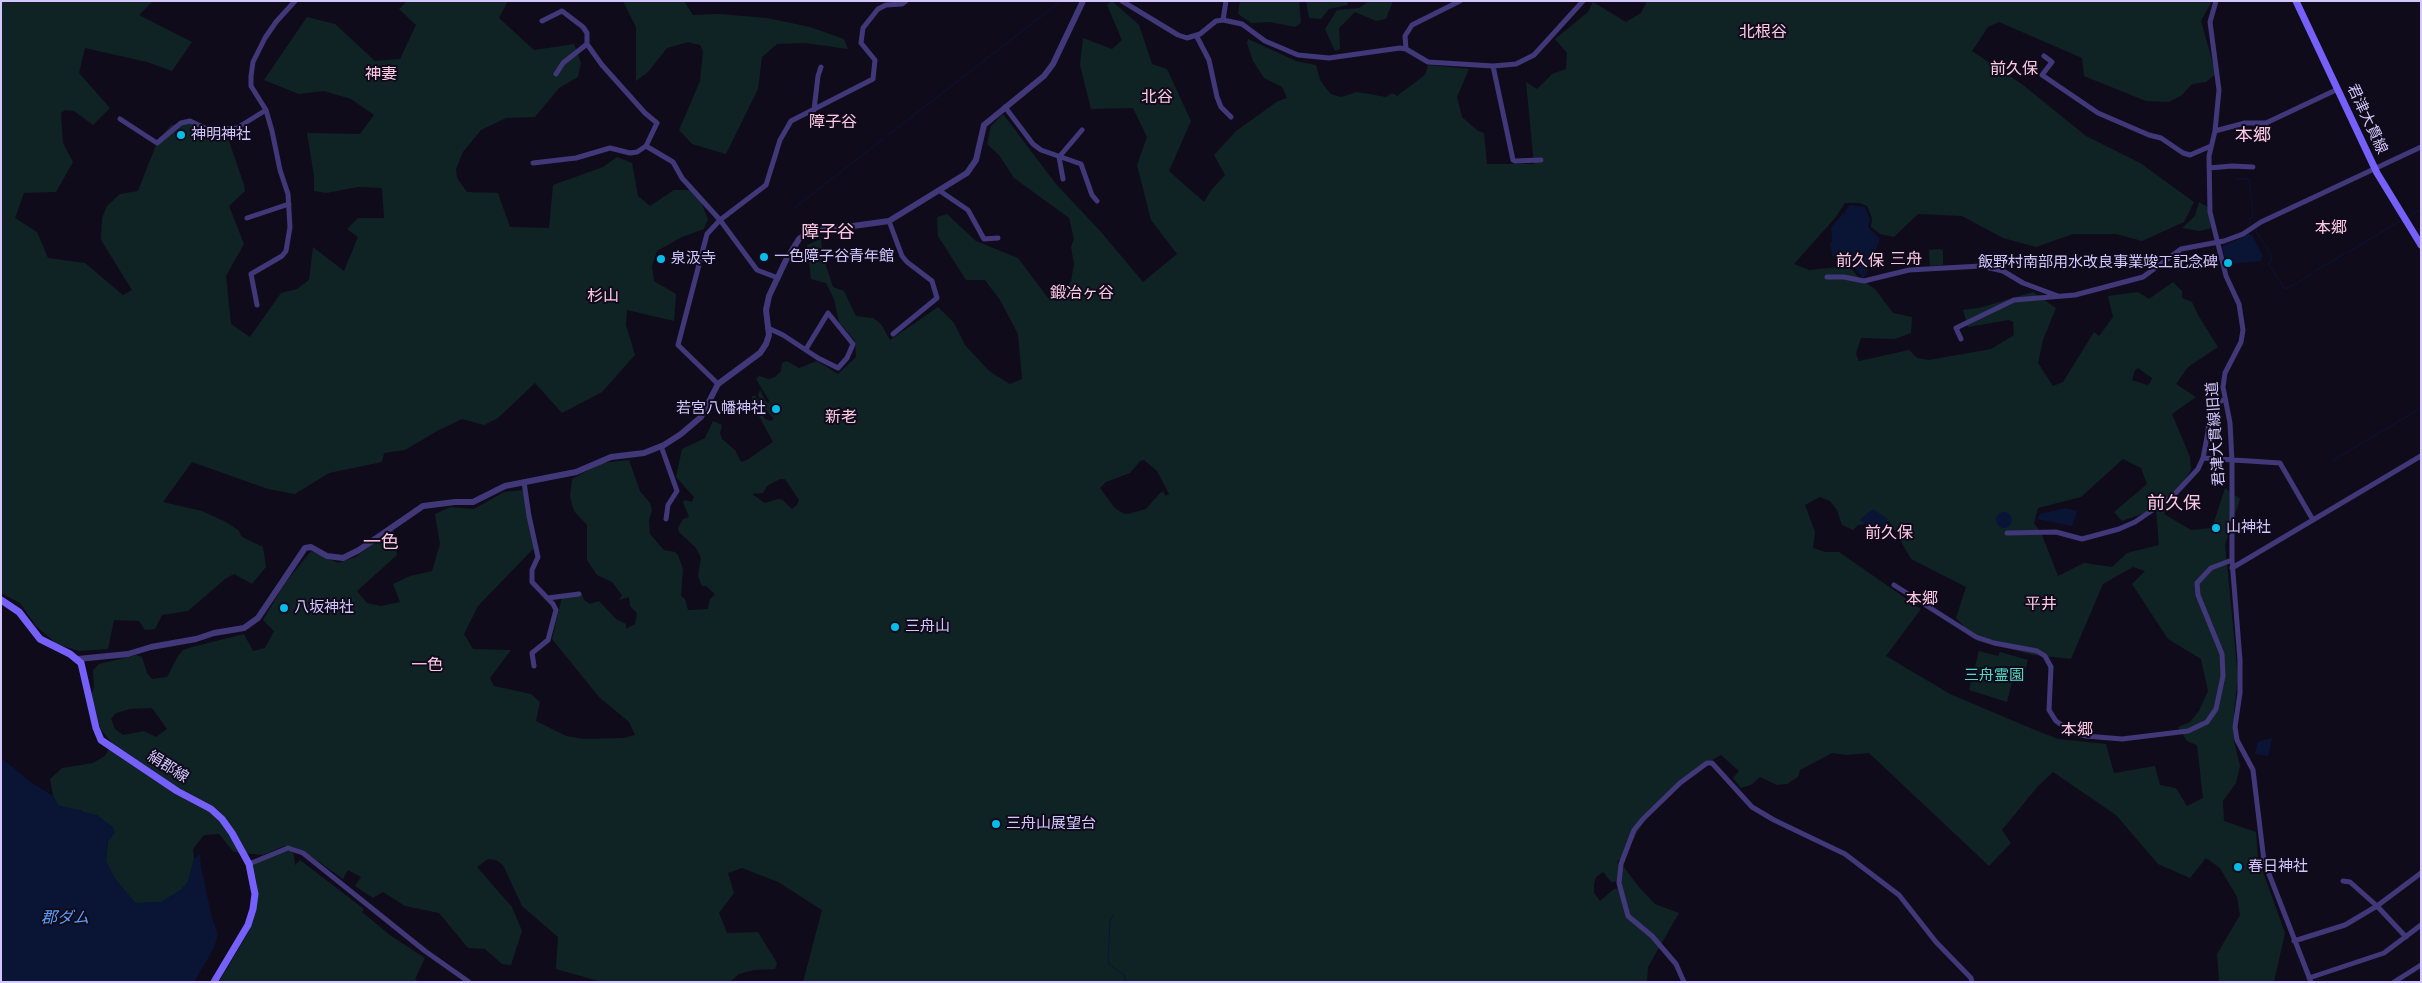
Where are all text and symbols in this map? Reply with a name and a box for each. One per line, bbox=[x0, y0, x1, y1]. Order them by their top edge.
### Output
district label: 北根谷 bbox=[1739, 22, 1787, 42]
district label: 前久保 bbox=[1990, 59, 2038, 79]
district label: 神妻 bbox=[365, 64, 397, 84]
street label: 君津大貫線 bbox=[2343, 81, 2391, 157]
district label: 北谷 bbox=[1141, 87, 1173, 107]
district label: 障子谷 bbox=[809, 112, 857, 132]
district label: 本郷 bbox=[2235, 125, 2271, 147]
place label: 神明神社 bbox=[191, 126, 251, 144]
marker: 神明神社 bbox=[175, 129, 187, 141]
district label: 本郷 bbox=[2315, 218, 2347, 238]
district label: 障子谷 bbox=[801, 222, 855, 244]
place label: 一色障子谷青年館 bbox=[774, 248, 894, 266]
district label: 三舟 bbox=[1890, 249, 1922, 269]
place label: 泉汲寺 bbox=[671, 250, 716, 268]
marker: 一色障子谷青年館 bbox=[758, 251, 770, 263]
district label: 前久保 bbox=[1836, 251, 1884, 271]
marker: 泉汲寺 bbox=[655, 253, 667, 265]
place label: 飯野村南部用水改良事業竣工記念碑 bbox=[1978, 254, 2218, 272]
marker: 飯野村南部用水改良事業竣工記念碑 bbox=[2222, 257, 2234, 269]
district label: 鍛冶ヶ谷 bbox=[1050, 283, 1114, 303]
district label: 杉山 bbox=[587, 286, 619, 306]
street label: 君津大貫線旧道 bbox=[2203, 381, 2229, 487]
place label: 若宮八幡神社 bbox=[676, 400, 766, 418]
marker: 若宮八幡神社 bbox=[770, 403, 782, 415]
district label: 新老 bbox=[825, 407, 857, 427]
district label: 前久保 bbox=[2147, 493, 2201, 515]
place label: 山神社 bbox=[2226, 519, 2271, 537]
marker: 山神社 bbox=[2210, 522, 2222, 534]
district label: 前久保 bbox=[1865, 523, 1913, 543]
district label: 一色 bbox=[363, 532, 399, 554]
district label: 本郷 bbox=[1906, 589, 1938, 609]
district label: 平井 bbox=[2025, 594, 2057, 614]
place label: 八坂神社 bbox=[294, 599, 354, 617]
marker: 八坂神社 bbox=[278, 602, 290, 614]
place label: 三舟山 bbox=[905, 618, 950, 636]
marker: 三舟山 bbox=[889, 621, 901, 633]
district label: 一色 bbox=[411, 655, 443, 675]
park label: 三舟霊園 bbox=[1964, 667, 2024, 685]
district label: 本郷 bbox=[2061, 720, 2093, 740]
street label: 絹郡線 bbox=[144, 747, 192, 787]
place label: 三舟山展望台 bbox=[1006, 815, 1096, 833]
marker: 三舟山展望台 bbox=[990, 818, 1002, 830]
place label: 春日神社 bbox=[2248, 858, 2308, 876]
marker: 春日神社 bbox=[2232, 861, 2244, 873]
water label: 郡ダム bbox=[41, 908, 89, 928]

